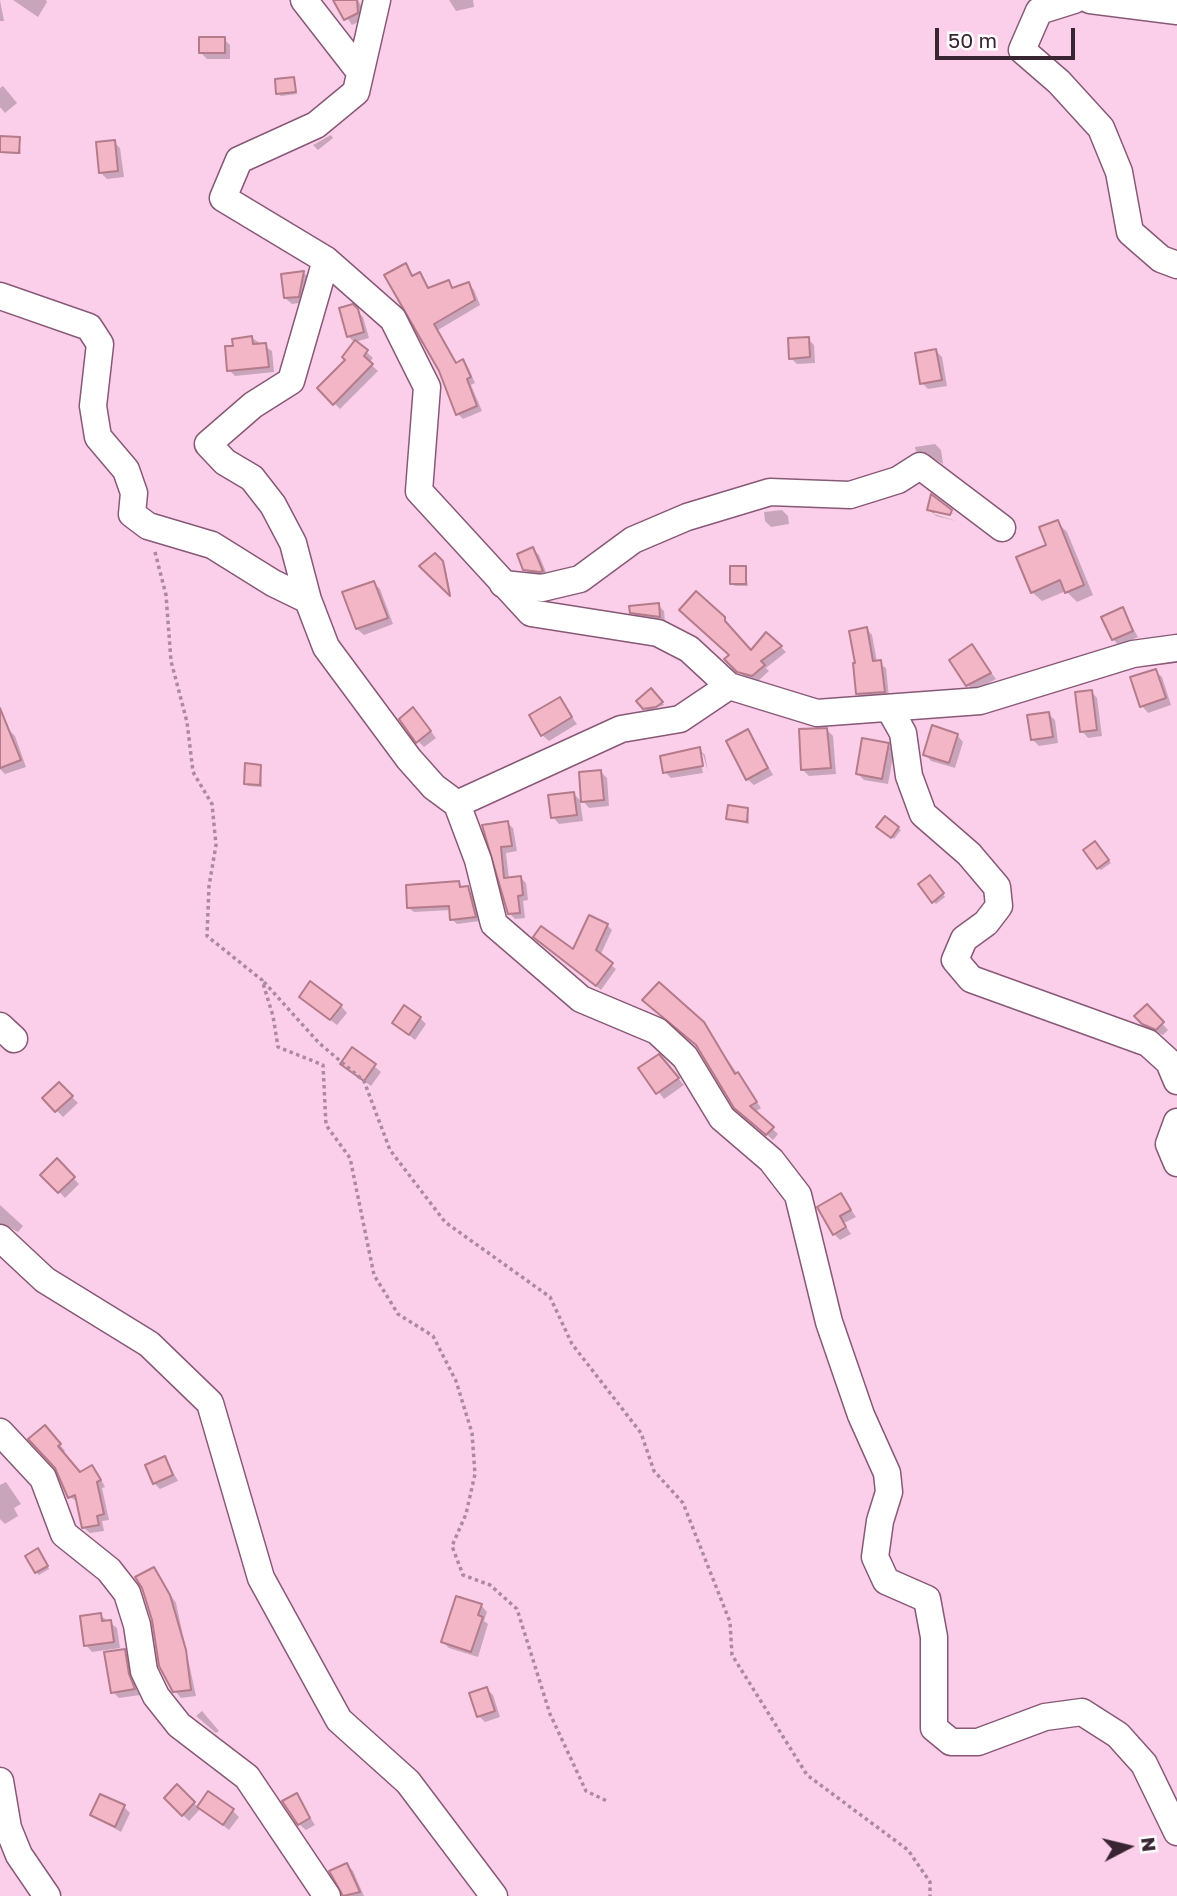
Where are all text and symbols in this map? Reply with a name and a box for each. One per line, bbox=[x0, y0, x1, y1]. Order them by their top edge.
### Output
scale bar bbox=[939, 14, 1079, 58]
text: 50 m bbox=[948, 27, 997, 53]
north arrow bbox=[1093, 1812, 1163, 1882]
text: N bbox=[1137, 1836, 1162, 1853]

